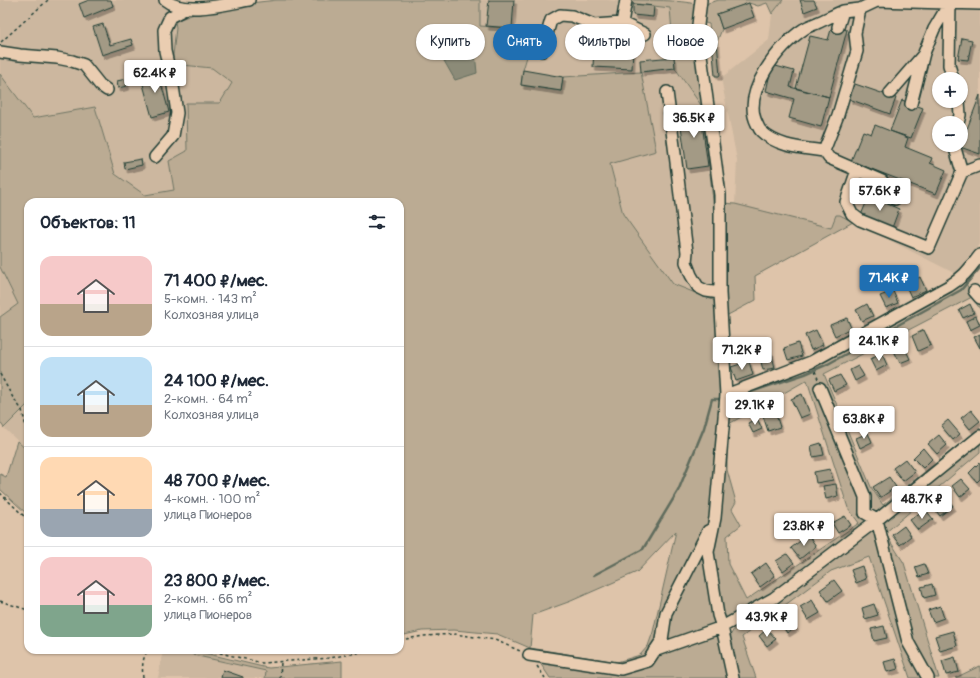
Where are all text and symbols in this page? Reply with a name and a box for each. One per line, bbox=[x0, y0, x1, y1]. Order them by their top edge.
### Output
chip: Купить bbox=[416, 24, 485, 60]
chip: Снять bbox=[493, 24, 557, 60]
chip: Фильтры bbox=[565, 24, 645, 60]
chip: Новое bbox=[653, 24, 718, 60]
pin: 62.4K ₽ bbox=[118, 60, 192, 94]
text: 62.4K ₽ bbox=[133, 65, 177, 81]
map controls bbox=[932, 72, 968, 152]
button: + bbox=[932, 72, 968, 108]
pin: 36.5K ₽ bbox=[657, 105, 731, 139]
text: 36.5K ₽ bbox=[672, 110, 716, 126]
button: − bbox=[932, 116, 968, 152]
pin: 57.6K ₽ bbox=[843, 178, 917, 212]
text: 57.6K ₽ bbox=[859, 183, 901, 199]
icon: filters bbox=[366, 211, 388, 233]
text: Объектов: 11 bbox=[40, 212, 136, 233]
pin: 71.4K ₽ bbox=[852, 265, 926, 299]
text: 71 400 ₽/мес. bbox=[164, 270, 268, 291]
text: 71.4K ₽ bbox=[869, 270, 909, 286]
icon: home bbox=[72, 272, 120, 320]
text: 5-комн. · 143 m² bbox=[164, 291, 257, 307]
text: Колхозная улица bbox=[164, 307, 259, 323]
pin: 24.1K ₽ bbox=[842, 328, 916, 362]
text: 24.1K ₽ bbox=[858, 333, 900, 349]
pin: 71.2K ₽ bbox=[705, 337, 779, 371]
text: 71.2K ₽ bbox=[722, 342, 762, 358]
text: 24 100 ₽/мес. bbox=[164, 370, 269, 391]
icon: home bbox=[72, 373, 120, 421]
text: 2-комн. · 64 m² bbox=[164, 391, 252, 407]
pin: 29.1K ₽ bbox=[718, 392, 792, 426]
text: 29.1K ₽ bbox=[735, 397, 775, 413]
pin: 63.8K ₽ bbox=[827, 406, 901, 440]
text: Колхозная улица bbox=[164, 407, 259, 423]
text: 63.8K ₽ bbox=[843, 411, 885, 427]
text: 48 700 ₽/мес. bbox=[164, 470, 270, 491]
icon: home bbox=[72, 473, 120, 521]
pin: 48.7K ₽ bbox=[885, 486, 959, 520]
text: 4-комн. · 100 m² bbox=[164, 491, 260, 507]
text: 48.7K ₽ bbox=[901, 491, 943, 507]
text: улица Пионеров bbox=[164, 507, 252, 523]
pin: 23.8K ₽ bbox=[767, 513, 841, 547]
text: 23.8K ₽ bbox=[783, 518, 825, 534]
text: 23 800 ₽/мес. bbox=[164, 570, 270, 591]
icon: home bbox=[72, 573, 120, 621]
text: 2-комн. · 66 m² bbox=[164, 591, 252, 607]
pin: 43.9K ₽ bbox=[730, 604, 804, 638]
text: улица Пионеров bbox=[164, 607, 252, 623]
text: 43.9K ₽ bbox=[746, 609, 788, 625]

